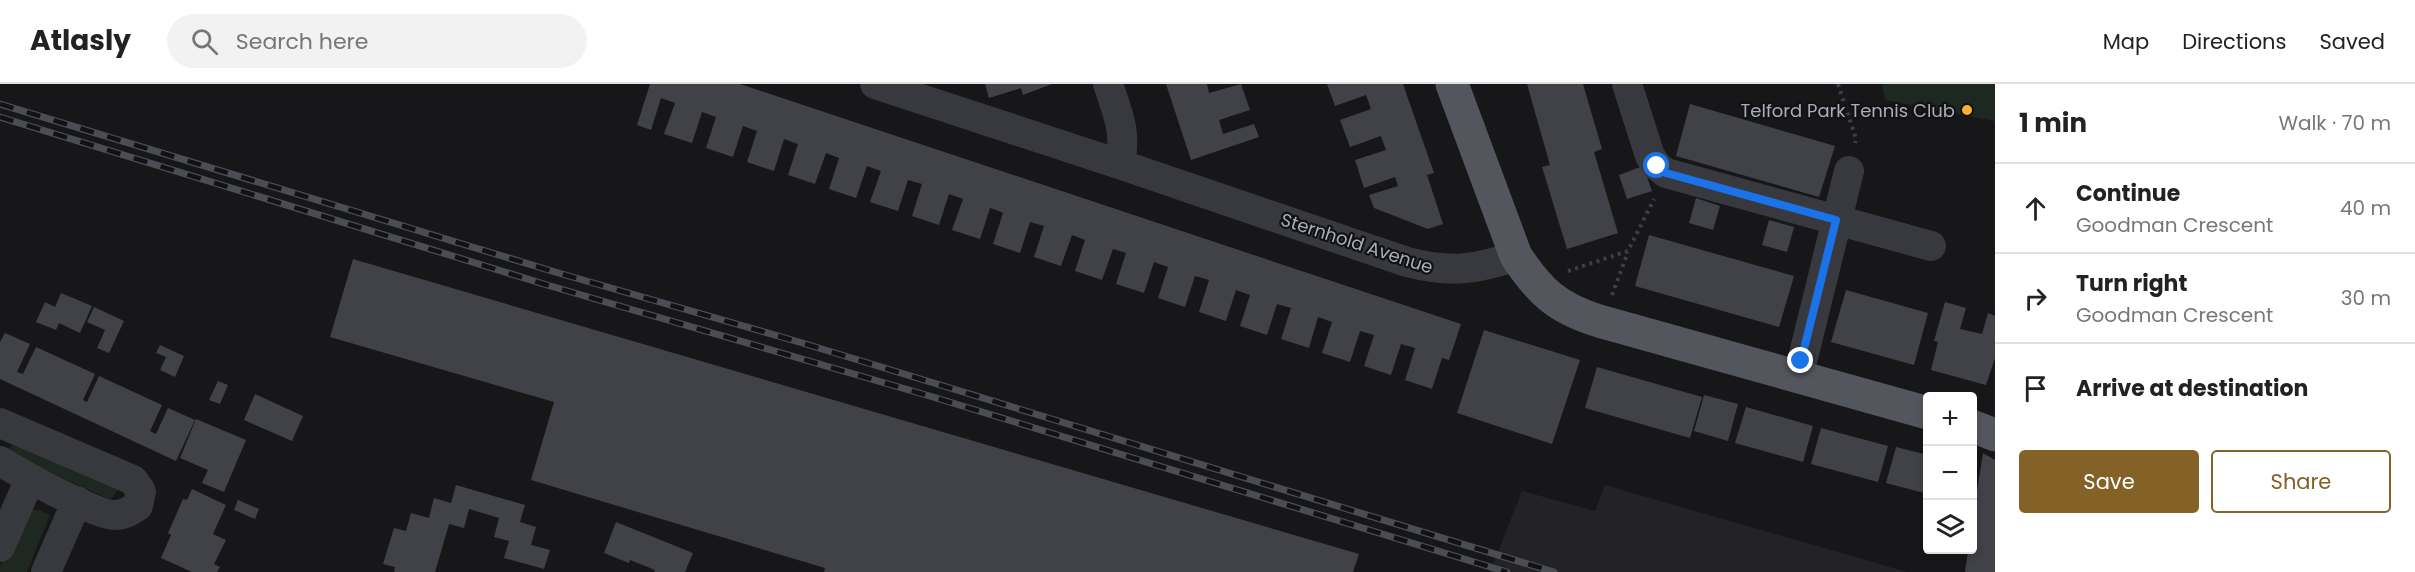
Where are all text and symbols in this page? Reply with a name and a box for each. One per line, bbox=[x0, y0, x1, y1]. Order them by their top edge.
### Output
search box bbox=[167, 14, 587, 68]
text: Atlasly bbox=[30, 21, 131, 60]
icon: search bbox=[188, 25, 221, 58]
text: Search here bbox=[236, 26, 368, 57]
text: Map bbox=[2103, 27, 2149, 56]
text: Directions bbox=[2182, 27, 2286, 56]
text: Saved bbox=[2319, 27, 2385, 56]
place label: Telford Park Tennis Club bbox=[1741, 98, 1955, 123]
marker: Telford Park Tennis Club bbox=[1960, 103, 1974, 117]
text: 1 min bbox=[2019, 105, 2087, 141]
text: Walk · 70 m bbox=[2278, 109, 2391, 137]
route start bbox=[1643, 152, 1669, 178]
text: Continue bbox=[2076, 178, 2180, 209]
icon: ahead bbox=[2019, 192, 2052, 225]
text: 40 m bbox=[2340, 194, 2391, 222]
street label: Sternhold Avenue bbox=[1278, 207, 1436, 279]
text: Goodman Crescent bbox=[2076, 211, 2273, 239]
text: Turn right bbox=[2076, 268, 2187, 299]
icon: right bbox=[2019, 282, 2052, 315]
text: 30 m bbox=[2341, 284, 2391, 312]
text: Goodman Crescent bbox=[2076, 301, 2273, 329]
route end bbox=[1787, 347, 1813, 373]
icon: arrive bbox=[2019, 372, 2052, 405]
text: Arrive at destination bbox=[2076, 373, 2308, 404]
map controls bbox=[1923, 392, 1977, 554]
button: + bbox=[1923, 392, 1977, 446]
button: − bbox=[1923, 446, 1977, 500]
button: Save bbox=[2019, 450, 2199, 513]
button: Share bbox=[2211, 450, 2391, 513]
button: layers bbox=[1923, 500, 1977, 554]

